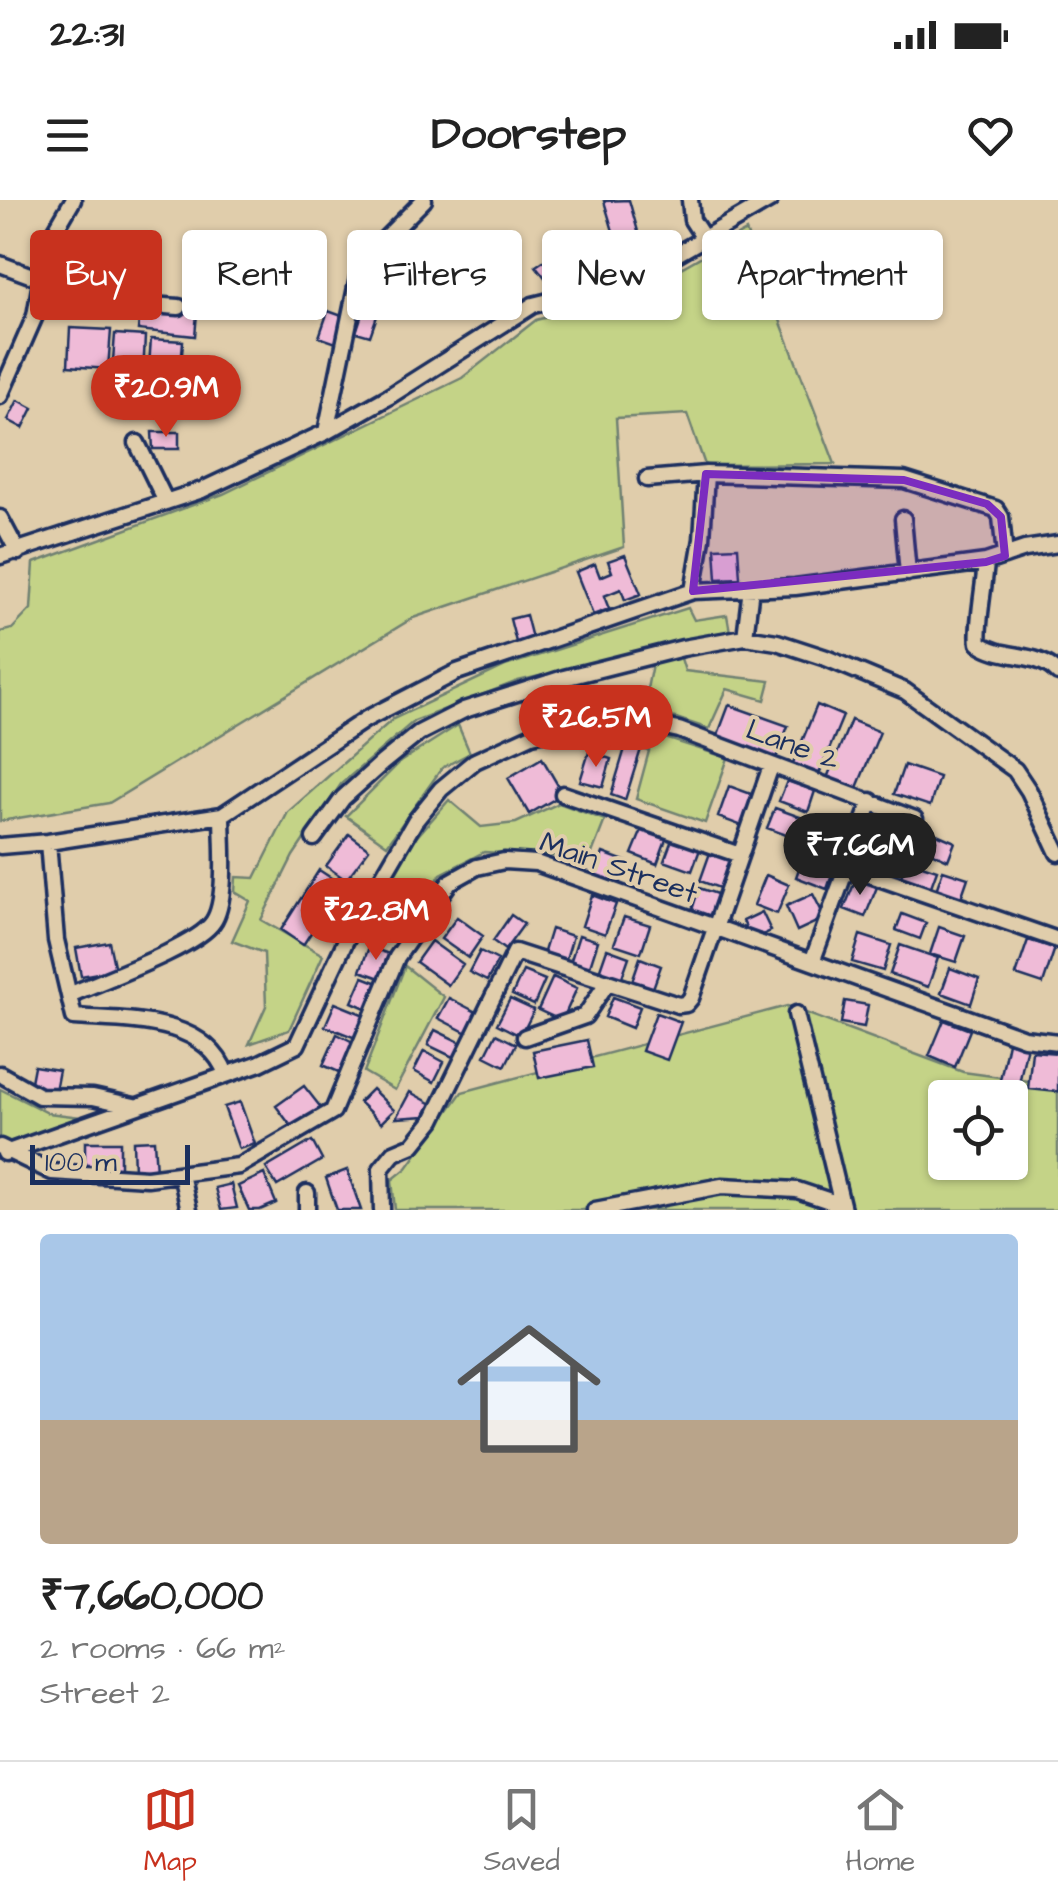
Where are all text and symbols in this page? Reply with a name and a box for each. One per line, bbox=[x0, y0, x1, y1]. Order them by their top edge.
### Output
text: 22:31 bbox=[50, 9, 124, 61]
text: Doorstep bbox=[432, 104, 626, 166]
icon: menu bbox=[40, 108, 95, 163]
icon: heart bbox=[963, 108, 1018, 163]
chip: Buy bbox=[30, 230, 162, 320]
chip: Rent bbox=[182, 230, 327, 320]
chip: Filters bbox=[347, 230, 522, 320]
chip: New bbox=[542, 230, 682, 320]
chip: Apartment bbox=[702, 230, 943, 320]
pin: ₹20.9M bbox=[85, 355, 247, 440]
text: ₹20.9M bbox=[113, 365, 219, 410]
pin: ₹26.5M bbox=[515, 685, 677, 770]
text: ₹26.5M bbox=[541, 695, 651, 740]
street label: Lane 2 bbox=[740, 709, 845, 781]
pin: ₹7.66M bbox=[779, 813, 941, 898]
street label: Main Street bbox=[534, 821, 703, 915]
text: ₹7.66M bbox=[805, 823, 915, 868]
pin: ₹22.8M bbox=[295, 878, 457, 963]
text: ₹22.8M bbox=[323, 888, 429, 933]
map controls bbox=[928, 1080, 1028, 1180]
button: locate bbox=[928, 1080, 1028, 1180]
scale bar bbox=[30, 1140, 190, 1184]
text: 100 m bbox=[45, 1143, 117, 1182]
icon: home bbox=[439, 1299, 619, 1479]
text: ₹7,660,000 bbox=[40, 1568, 263, 1626]
text: 2 rooms · 66 m² bbox=[40, 1626, 286, 1671]
text: Street 2 bbox=[40, 1671, 170, 1716]
tab: Map bbox=[143, 1782, 198, 1881]
tab: Saved bbox=[484, 1782, 560, 1881]
tab: Home bbox=[845, 1782, 915, 1881]

